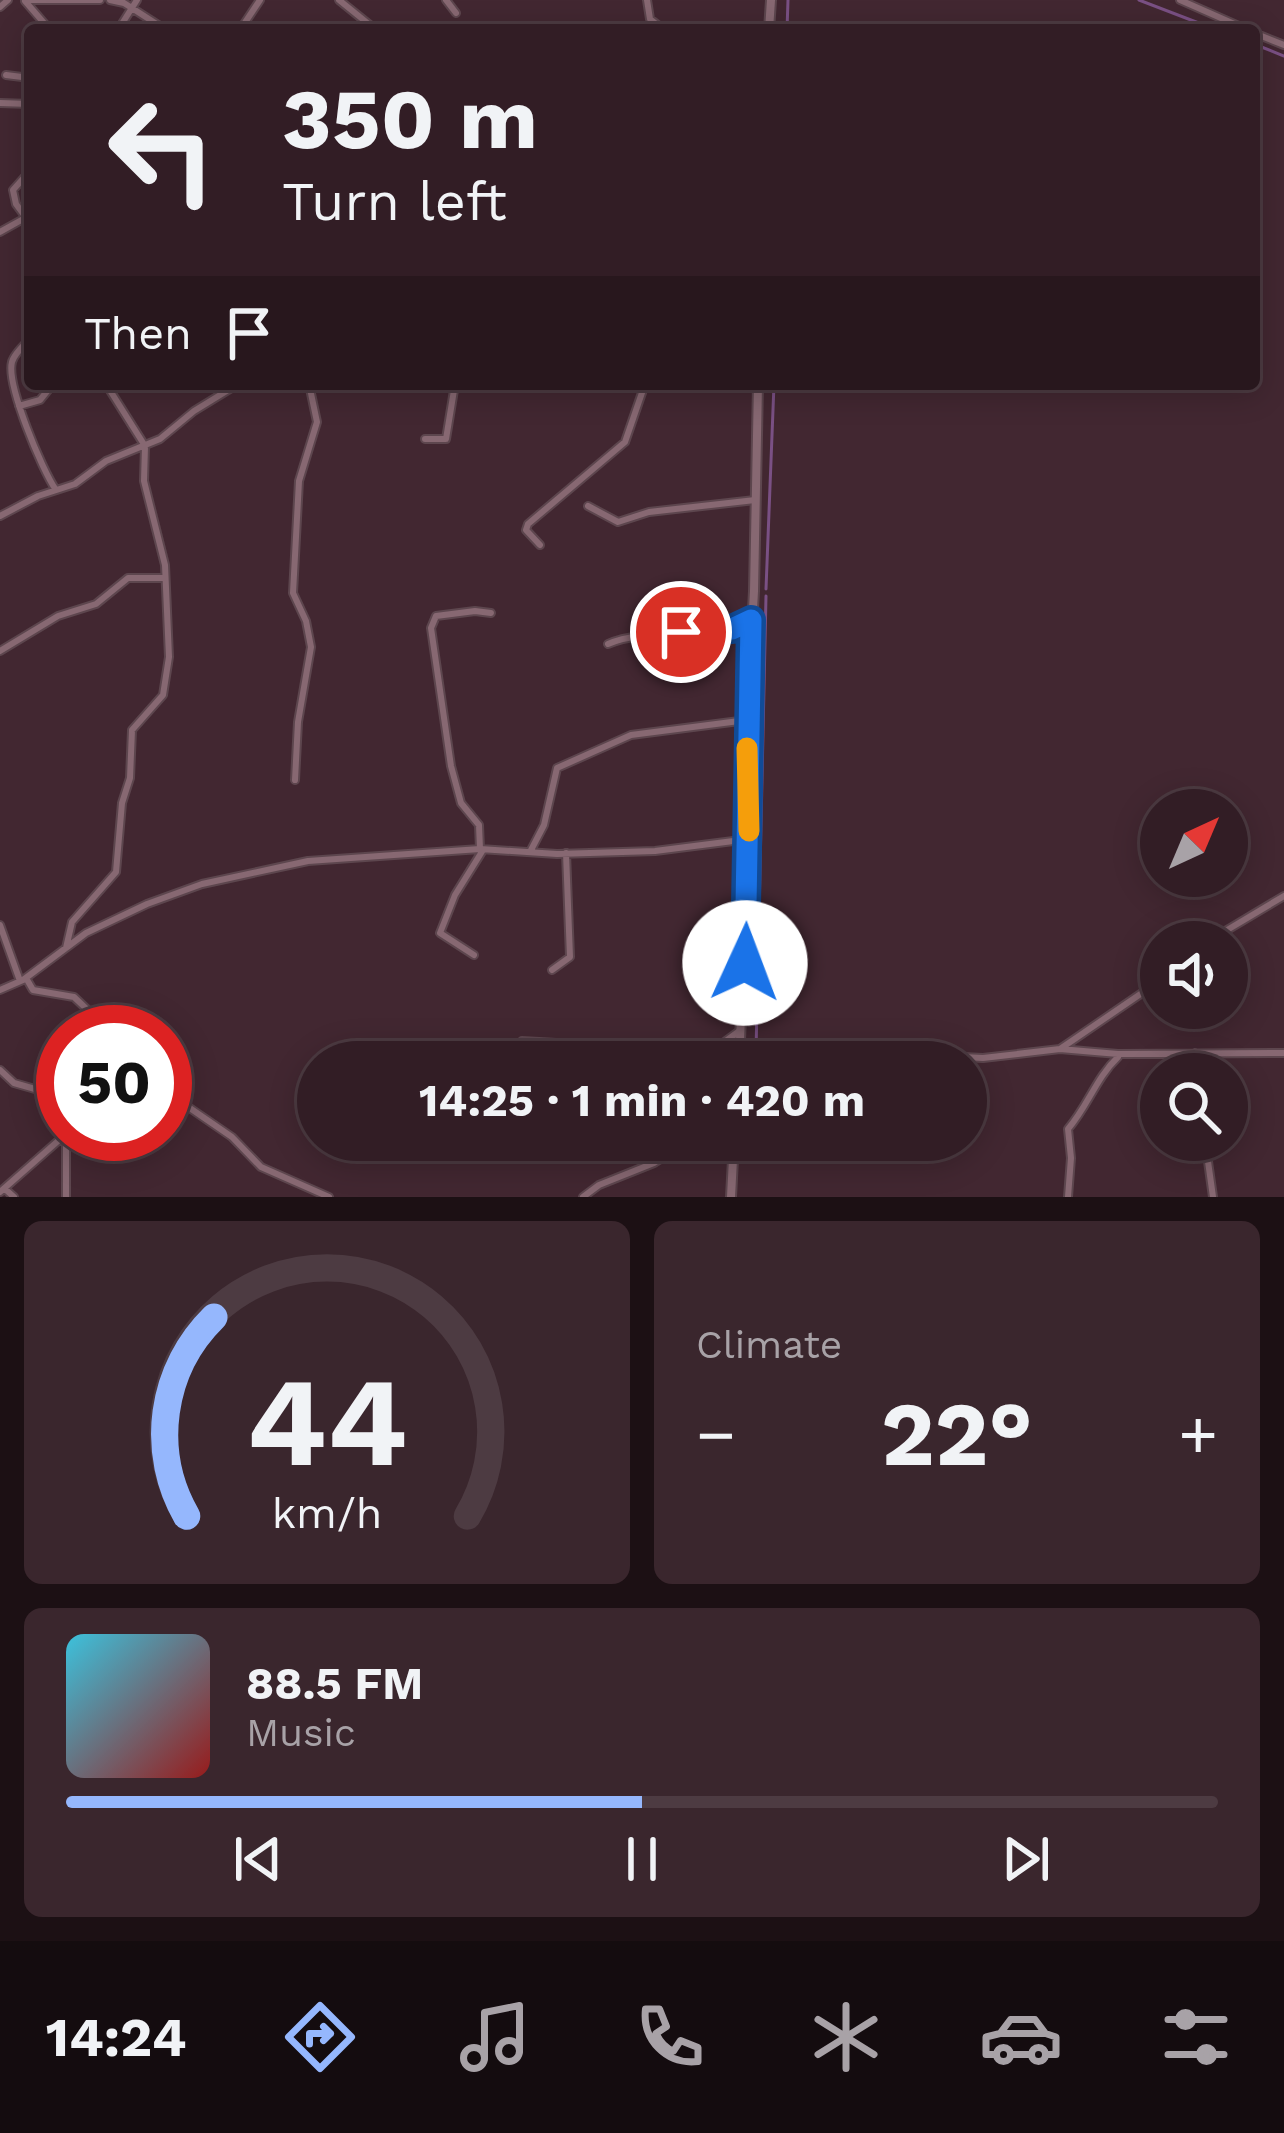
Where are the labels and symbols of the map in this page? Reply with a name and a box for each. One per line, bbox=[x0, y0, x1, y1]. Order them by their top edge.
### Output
pin bbox=[630, 581, 732, 683]
north arrow bbox=[1140, 789, 1248, 897]
position arrow bbox=[682, 900, 808, 1026]
speed limit sign: 50 bbox=[36, 1005, 192, 1161]

